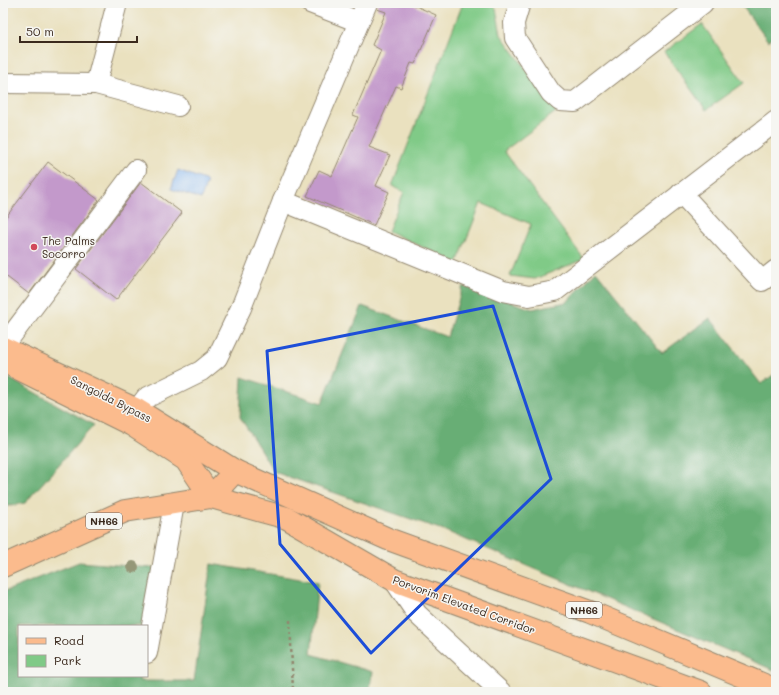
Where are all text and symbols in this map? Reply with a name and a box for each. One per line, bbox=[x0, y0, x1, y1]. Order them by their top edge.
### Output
scale bar bbox=[20, 18, 137, 44]
text: 50 m bbox=[26, 23, 54, 39]
place label: The Palms Socorro bbox=[42, 233, 95, 261]
marker: The Palms Socorro bbox=[29, 242, 39, 252]
street label: Sangolda Bypass bbox=[68, 372, 154, 425]
road number: NH66 bbox=[86, 513, 122, 529]
street label: Porvorim Elevated Corridor bbox=[391, 572, 538, 637]
road number: NH66 bbox=[566, 602, 602, 618]
legend bbox=[18, 625, 148, 677]
text: Road bbox=[54, 632, 84, 648]
text: Park bbox=[54, 652, 81, 668]

